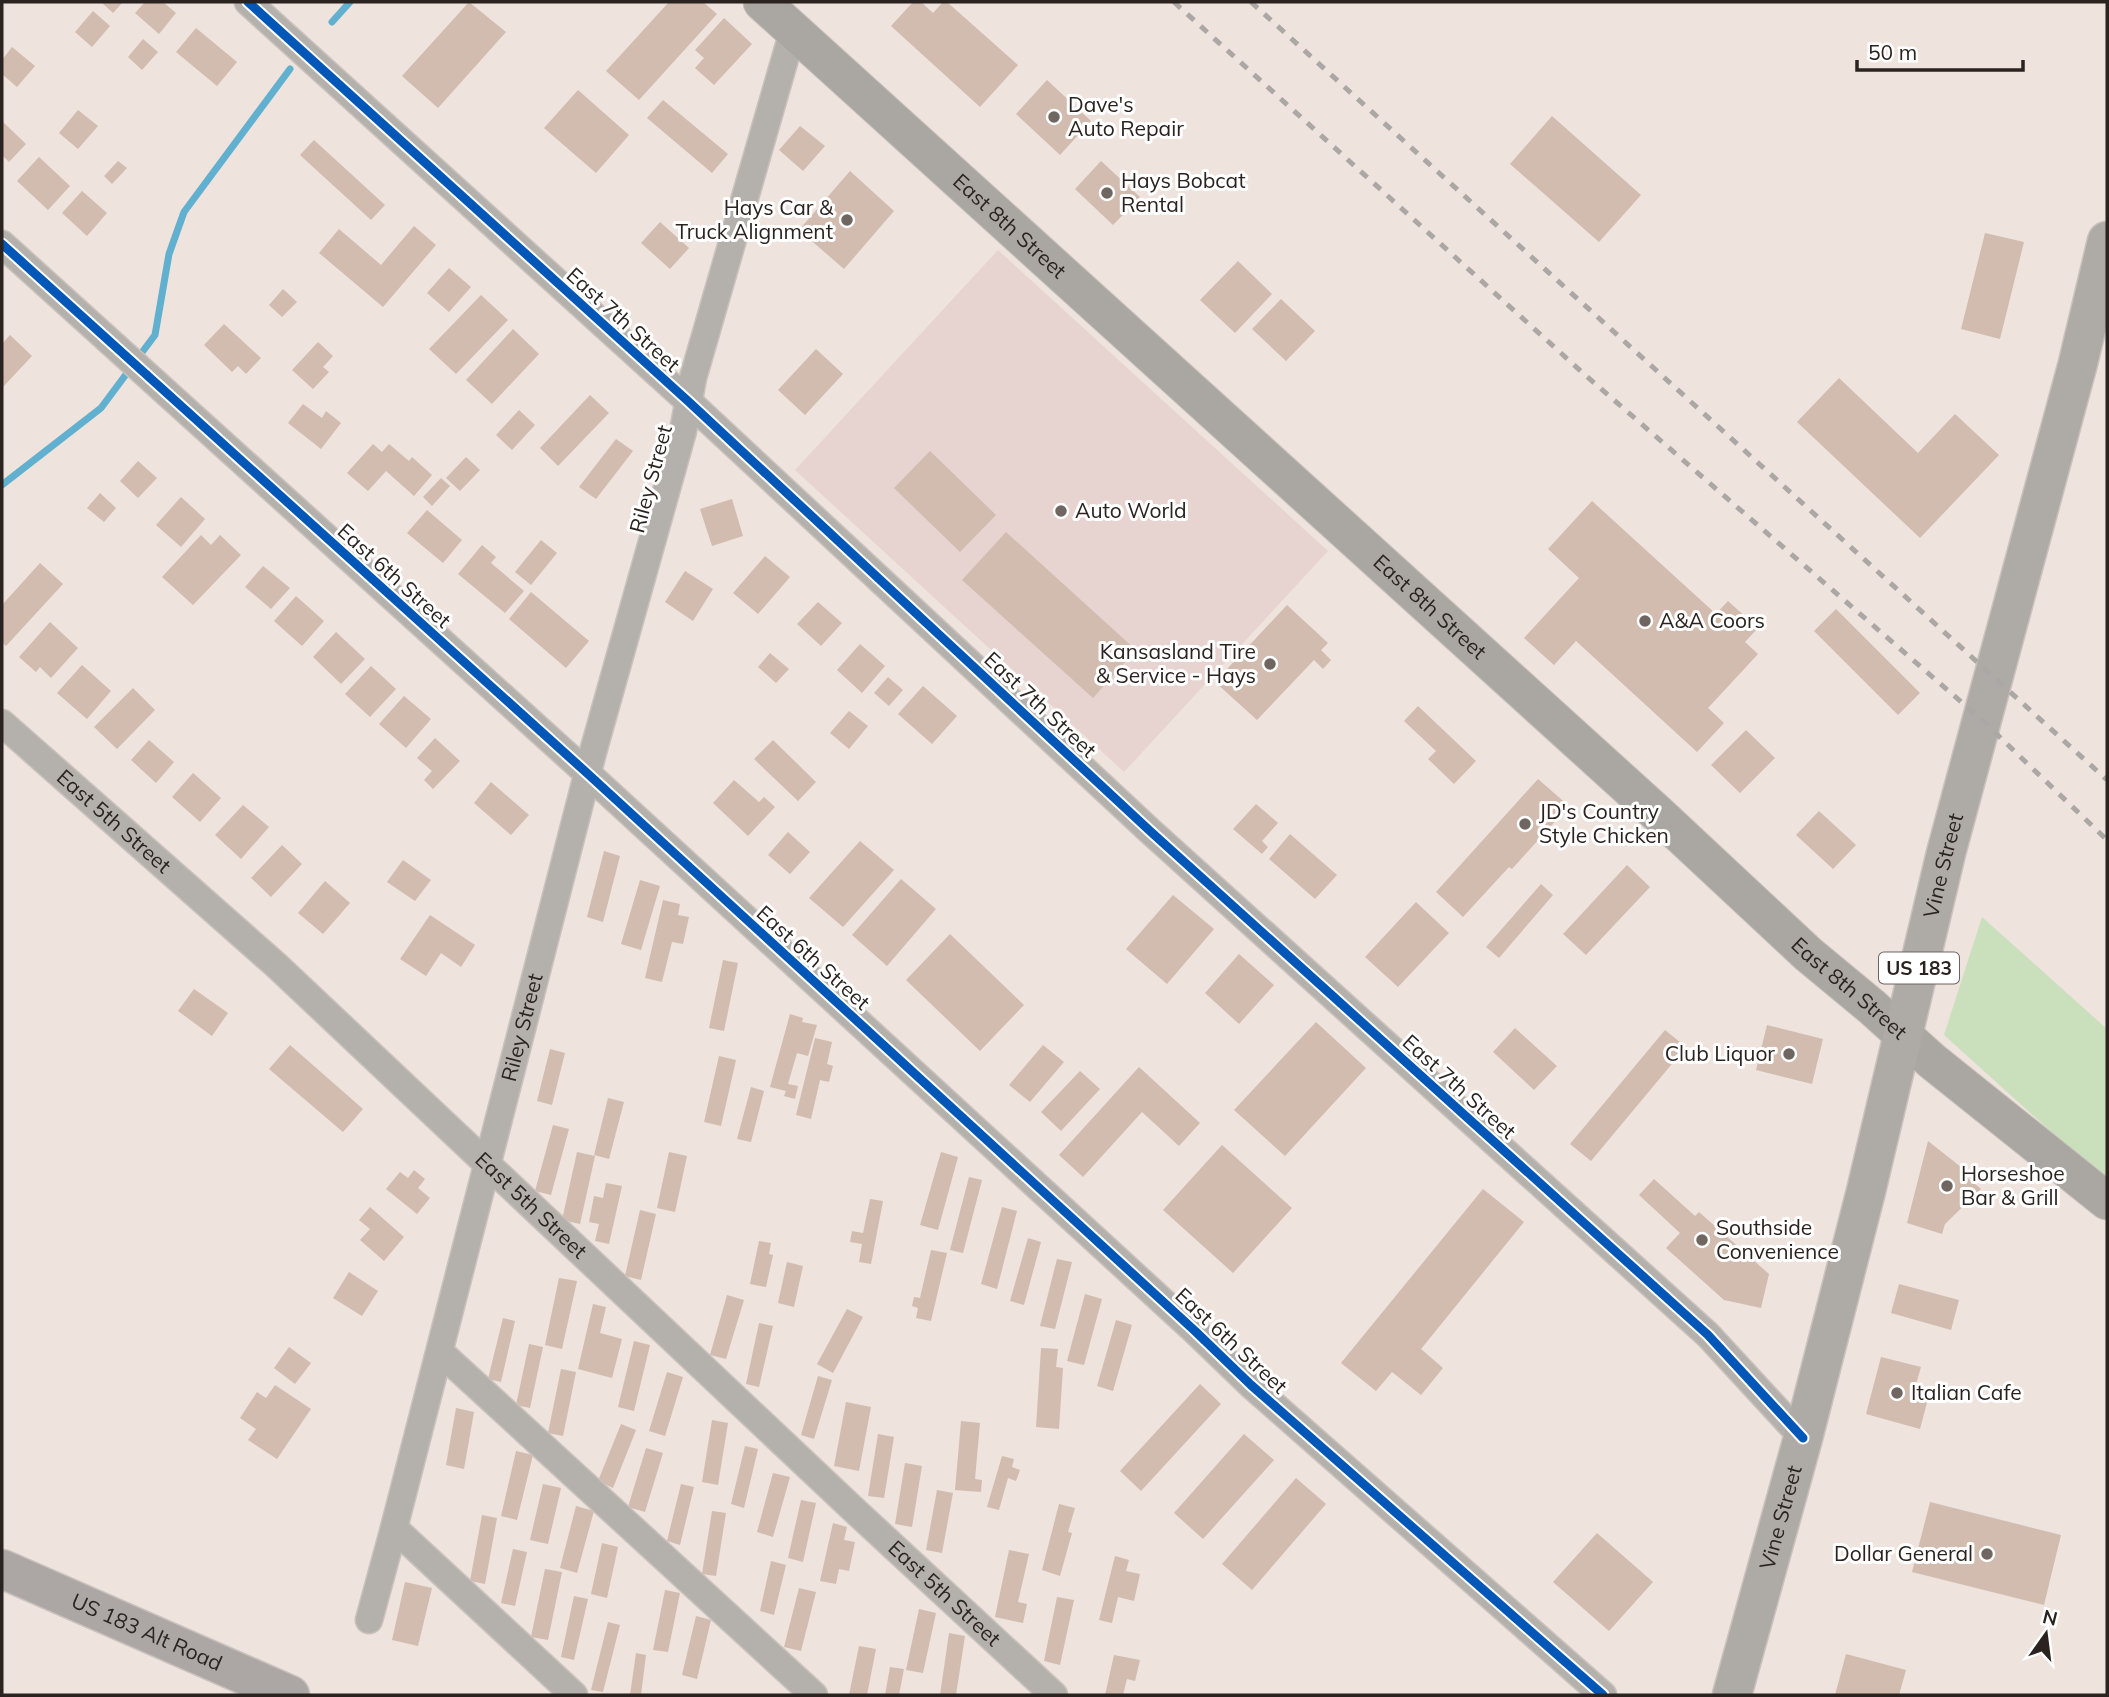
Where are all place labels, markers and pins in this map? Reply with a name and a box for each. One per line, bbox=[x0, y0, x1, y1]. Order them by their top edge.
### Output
place label: Dave's Auto Repair bbox=[1068, 91, 1184, 141]
marker: Dave's Auto Repair bbox=[1046, 109, 1062, 125]
place label: Hays Bobcat Rental bbox=[1121, 167, 1246, 217]
marker: Hays Bobcat Rental bbox=[1099, 185, 1115, 201]
place label: Hays Car & Truck Alignment bbox=[676, 194, 834, 244]
marker: Hays Car & Truck Alignment bbox=[839, 212, 855, 228]
place label: Auto World bbox=[1075, 497, 1187, 523]
marker: Auto World bbox=[1053, 503, 1069, 519]
place label: A&A Coors bbox=[1659, 607, 1765, 633]
marker: A&A Coors bbox=[1637, 613, 1653, 629]
place label: Kansasland Tire & Service - Hays bbox=[1096, 638, 1256, 688]
marker: Kansasland Tire & Service - Hays bbox=[1262, 656, 1278, 672]
place label: JD's Country Style Chicken bbox=[1539, 798, 1669, 848]
marker: JD's Country Style Chicken bbox=[1517, 816, 1533, 832]
place label: Club Liquor bbox=[1665, 1040, 1775, 1066]
marker: Club Liquor bbox=[1781, 1046, 1797, 1062]
place label: Horseshoe Bar & Grill bbox=[1961, 1160, 2065, 1210]
marker: Horseshoe Bar & Grill bbox=[1939, 1178, 1955, 1194]
place label: Southside Convenience bbox=[1716, 1214, 1839, 1264]
marker: Southside Convenience bbox=[1694, 1232, 1710, 1248]
place label: Italian Cafe bbox=[1911, 1379, 2022, 1405]
marker: Italian Cafe bbox=[1889, 1385, 1905, 1401]
place label: Dollar General bbox=[1834, 1540, 1973, 1566]
marker: Dollar General bbox=[1979, 1546, 1995, 1562]

